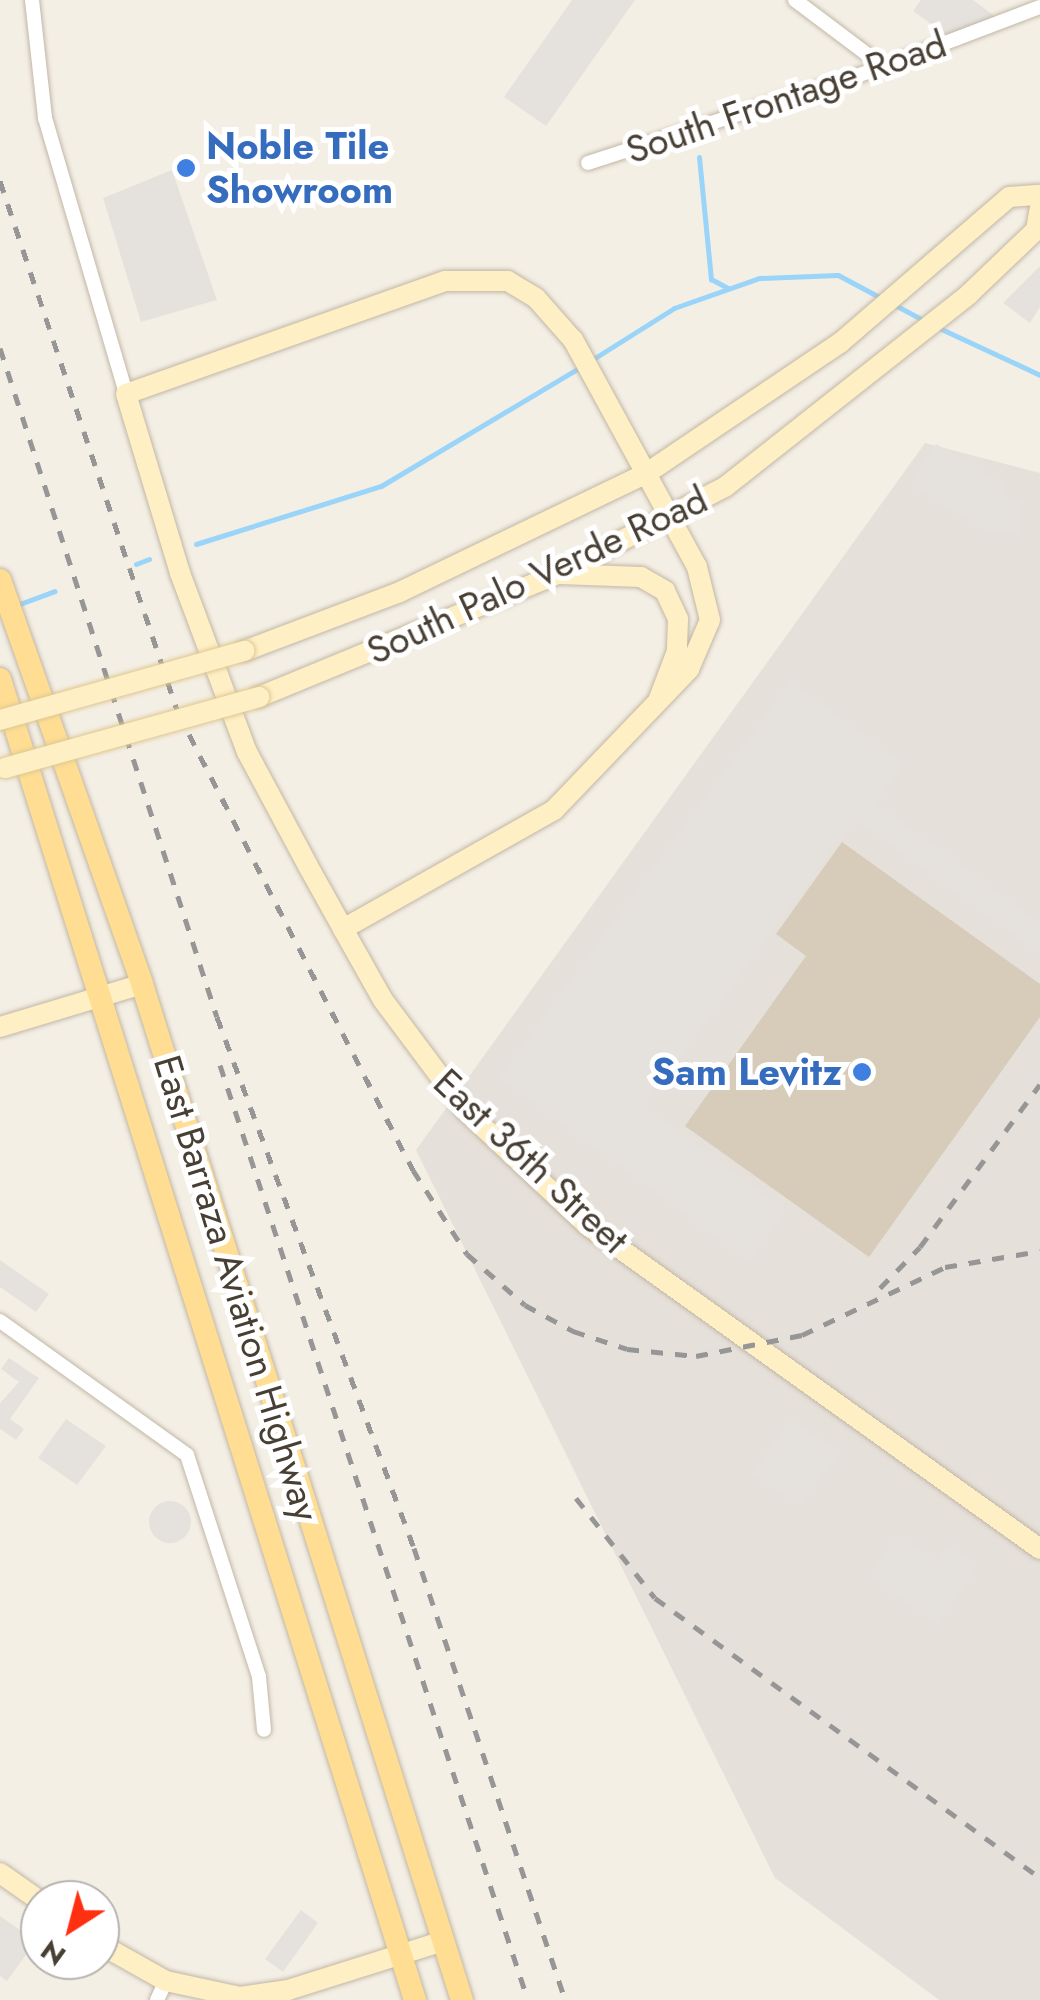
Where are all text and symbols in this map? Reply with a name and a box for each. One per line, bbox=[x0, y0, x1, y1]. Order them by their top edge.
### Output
street label: South Frontage Road bbox=[620, 21, 952, 173]
place label: Noble Tile Showroom bbox=[206, 123, 393, 212]
marker: Noble Tile Showroom bbox=[175, 157, 197, 179]
street label: South Palo Verde Road bbox=[360, 476, 714, 674]
place label: Sam Levitz bbox=[652, 1049, 842, 1095]
street label: East Barraza Aviation Highway bbox=[144, 1050, 330, 1526]
street label: East 36th Street bbox=[424, 1059, 638, 1263]
marker: Sam Levitz bbox=[851, 1061, 873, 1083]
north arrow bbox=[20, 1880, 120, 1980]
text: N bbox=[32, 1930, 74, 1976]

